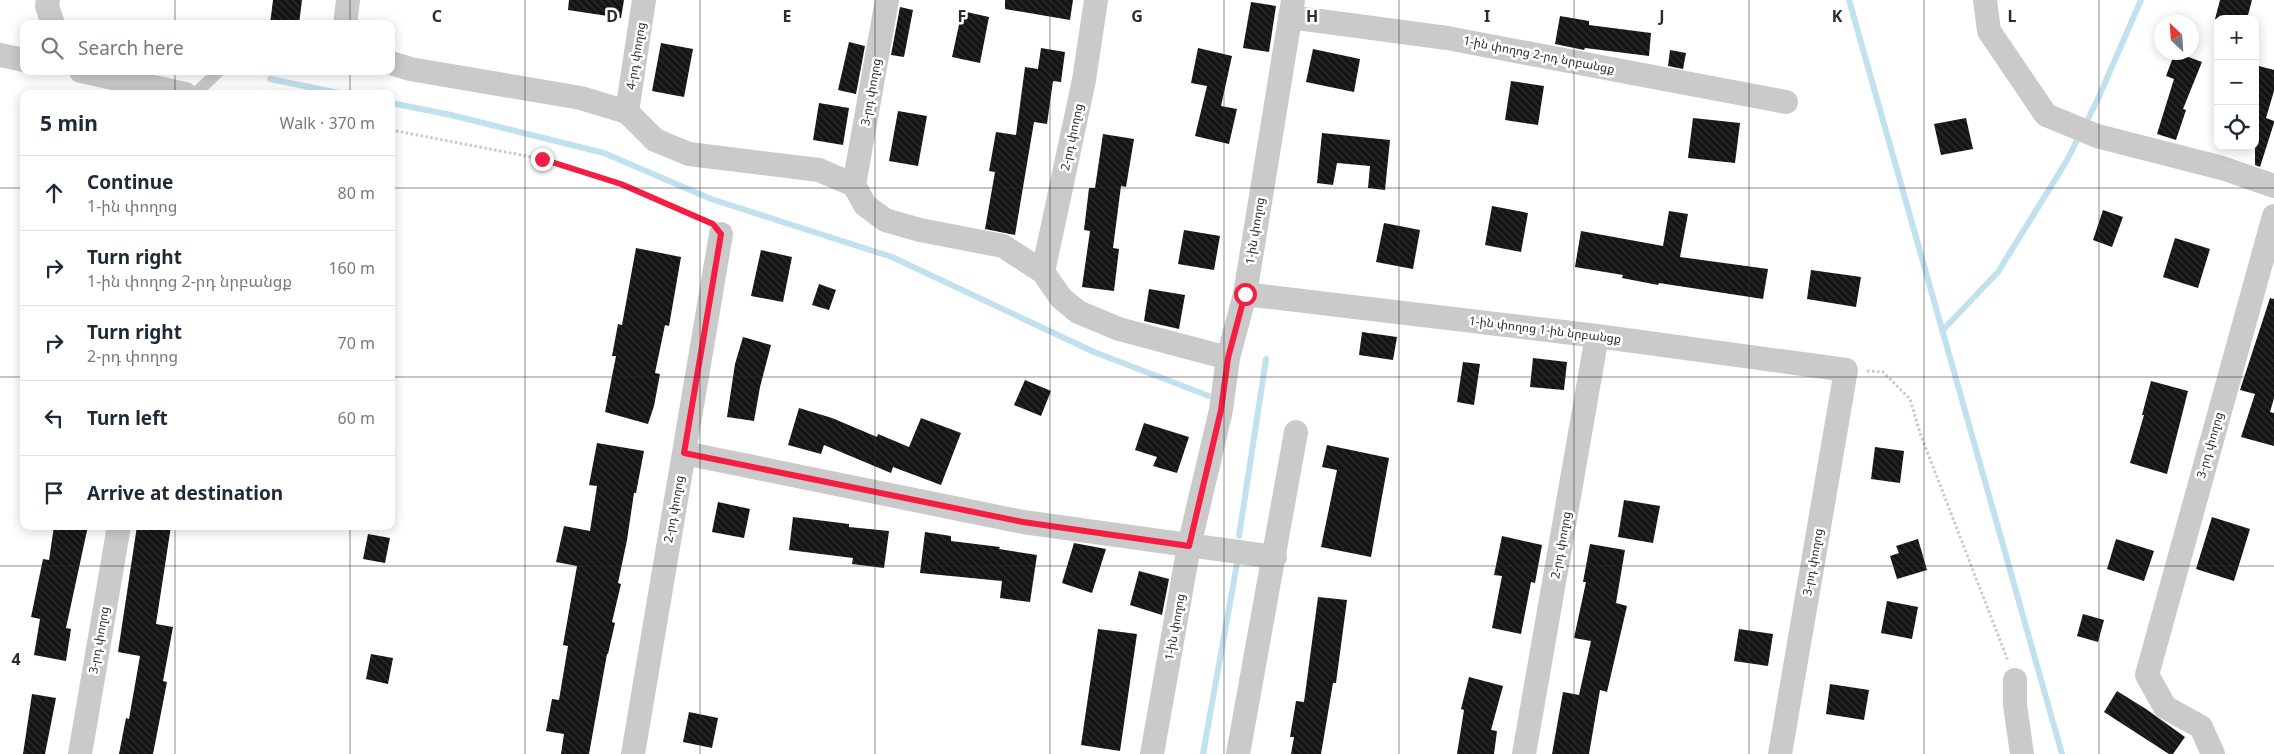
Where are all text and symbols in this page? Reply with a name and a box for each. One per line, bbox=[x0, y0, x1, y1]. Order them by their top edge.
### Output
text: C bbox=[432, 5, 442, 27]
text: D bbox=[606, 5, 618, 27]
text: E bbox=[783, 5, 792, 27]
text: F bbox=[958, 5, 966, 27]
text: G bbox=[1131, 5, 1143, 27]
text: H bbox=[1306, 5, 1318, 27]
text: I bbox=[1484, 5, 1490, 27]
text: J bbox=[1657, 5, 1665, 27]
text: K bbox=[1832, 5, 1843, 27]
text: L bbox=[2008, 5, 2017, 27]
north arrow bbox=[2154, 15, 2199, 60]
map controls bbox=[2214, 15, 2259, 150]
button: + bbox=[2214, 15, 2259, 60]
search box bbox=[20, 20, 395, 75]
street label: 4-րդ փողոց bbox=[622, 21, 649, 91]
street label: 1-ին փողոց 2-րդ նրբանցք bbox=[1462, 32, 1616, 78]
icon: search bbox=[38, 34, 66, 62]
text: Search here bbox=[78, 35, 184, 61]
street label: 3-րդ փողոց bbox=[856, 57, 885, 127]
button: − bbox=[2214, 60, 2259, 105]
street label: 2-րդ փողոց bbox=[1056, 102, 1087, 172]
button: locate bbox=[2214, 105, 2259, 150]
text: 5 min bbox=[40, 109, 98, 137]
text: Walk · 370 m bbox=[280, 112, 375, 134]
route end bbox=[531, 148, 554, 171]
text: Continue bbox=[87, 169, 173, 195]
icon: ahead bbox=[40, 179, 68, 207]
text: 80 m bbox=[338, 182, 375, 204]
text: 1-ին փողոց bbox=[87, 195, 177, 217]
street label: 1-ին փողոց bbox=[1241, 196, 1268, 266]
text: Turn right bbox=[87, 244, 182, 270]
icon: right bbox=[40, 254, 68, 282]
text: 160 m bbox=[328, 257, 375, 279]
text: 1-ին փողոց 2-րդ նրբանցք bbox=[87, 270, 292, 292]
route start bbox=[1234, 283, 1257, 306]
street label: 1-ին փողոց 1-ին նրբանցք bbox=[1468, 312, 1622, 347]
text: Turn right bbox=[87, 319, 182, 345]
icon: right bbox=[40, 329, 68, 357]
text: 70 m bbox=[338, 332, 375, 354]
text: 2-րդ փողոց bbox=[87, 345, 178, 367]
icon: left bbox=[40, 404, 68, 432]
text: Turn left bbox=[87, 405, 168, 431]
text: 60 m bbox=[338, 407, 375, 429]
street label: 3-րդ փողոց bbox=[2192, 410, 2227, 480]
street label: 2-րդ փողոց bbox=[659, 474, 688, 544]
icon: arrive bbox=[40, 479, 68, 507]
text: Arrive at destination bbox=[87, 480, 283, 506]
street label: 2-րդ փողոց bbox=[1546, 510, 1575, 580]
street label: 3-րդ փողոց bbox=[1798, 527, 1827, 597]
street label: 1-ին փողոց bbox=[1160, 592, 1189, 662]
street label: 3-րդ փողոց bbox=[84, 605, 113, 675]
text: 4 bbox=[11, 648, 21, 670]

